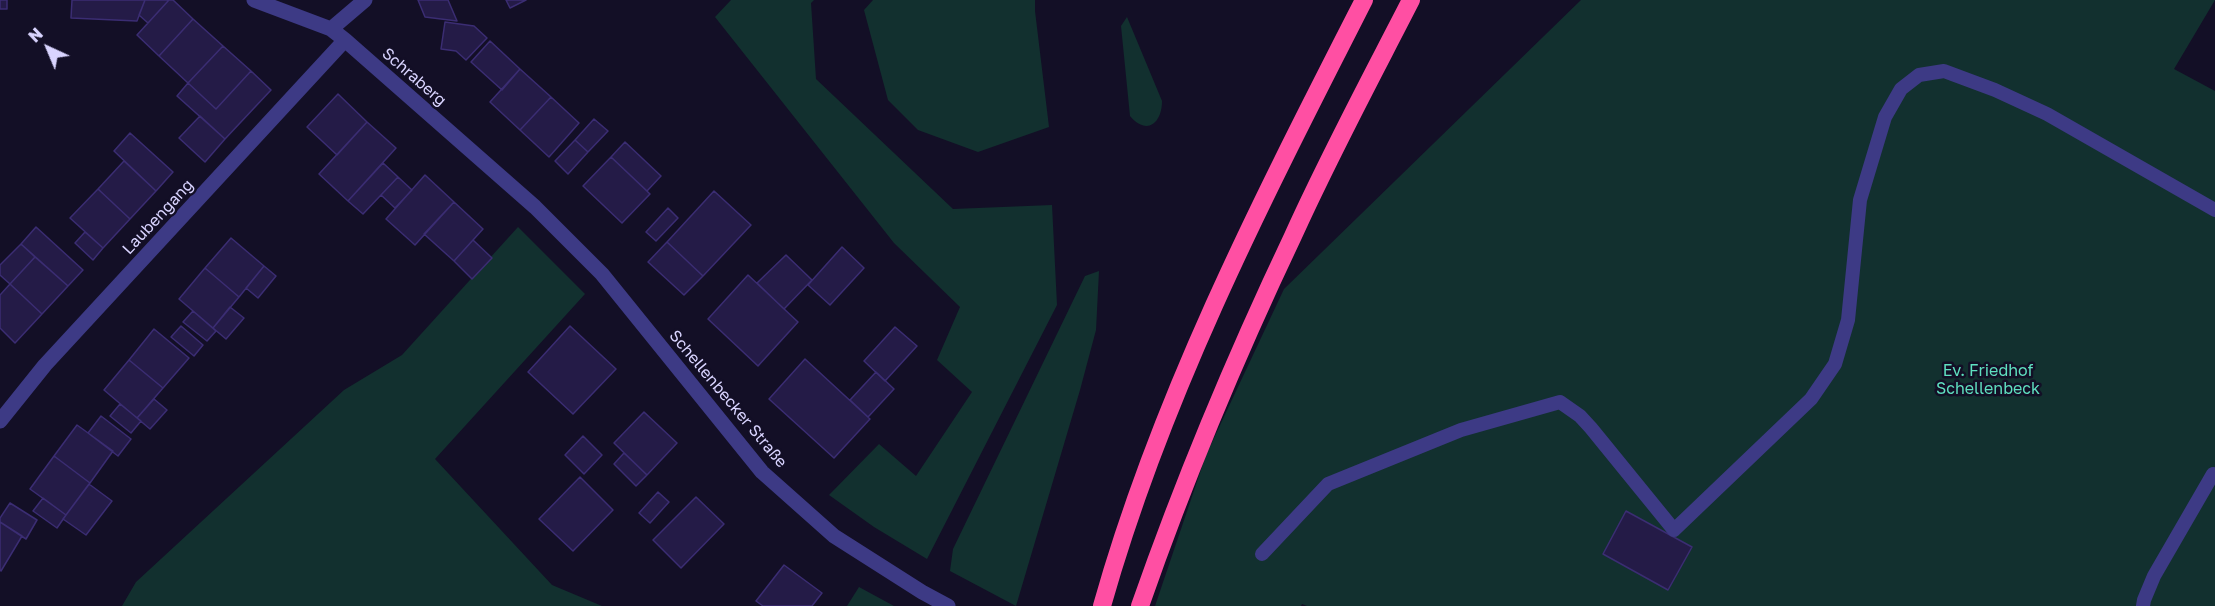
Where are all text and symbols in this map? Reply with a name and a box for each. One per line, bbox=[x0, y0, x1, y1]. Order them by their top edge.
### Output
north arrow bbox=[18, 18, 78, 78]
text: N bbox=[24, 24, 47, 46]
street label: Schraberg bbox=[378, 44, 450, 110]
street label: Laubengang bbox=[118, 176, 198, 258]
street label: Schellenbecker Straße bbox=[665, 326, 791, 472]
park label: Ev. Friedhof Schellenbeck bbox=[1936, 361, 2040, 399]

